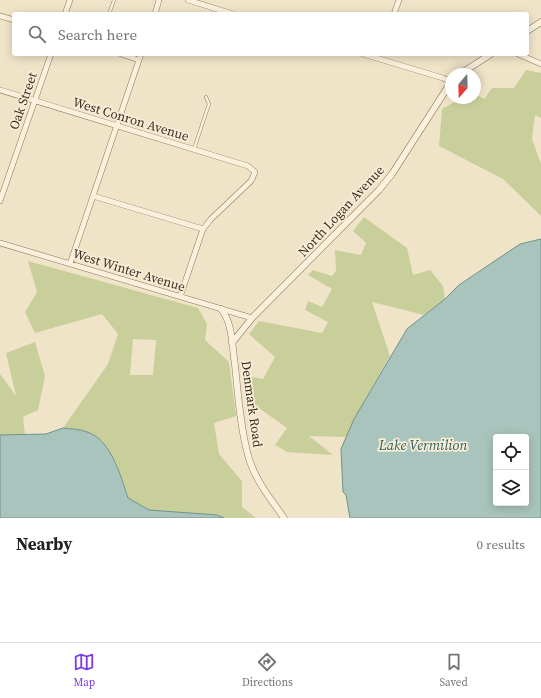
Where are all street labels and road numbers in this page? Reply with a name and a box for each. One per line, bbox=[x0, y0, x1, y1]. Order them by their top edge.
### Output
street label: Oak Street bbox=[5, 69, 41, 132]
street label: West Conron Avenue bbox=[71, 93, 191, 145]
street label: North Logan Avenue bbox=[294, 161, 388, 260]
street label: West Winter Avenue bbox=[71, 245, 188, 295]
street label: Denmark Road bbox=[238, 360, 267, 449]

